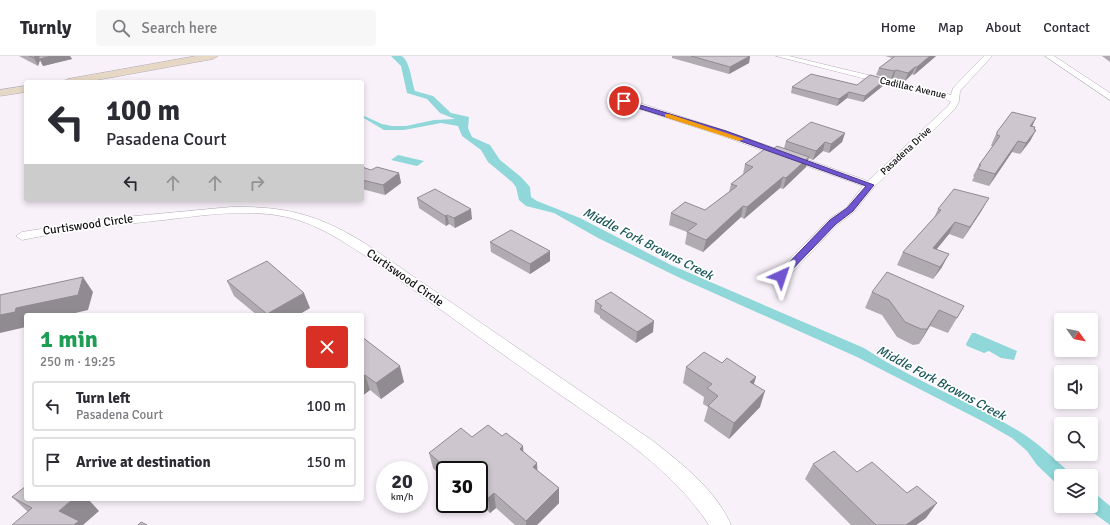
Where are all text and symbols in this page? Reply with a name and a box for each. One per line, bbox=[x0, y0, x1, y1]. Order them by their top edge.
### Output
search box bbox=[96, 10, 376, 46]
text: Turnly bbox=[20, 16, 72, 40]
icon: search bbox=[110, 17, 132, 39]
text: Search here bbox=[142, 19, 217, 37]
text: Home bbox=[881, 19, 916, 36]
text: Map bbox=[938, 19, 963, 36]
text: About bbox=[985, 19, 1021, 36]
text: Contact bbox=[1043, 19, 1090, 36]
street label: Cadillac Avenue bbox=[879, 75, 947, 101]
pin bbox=[607, 84, 641, 118]
icon: arrive bbox=[613, 90, 635, 112]
text: 100 m bbox=[106, 94, 180, 128]
icon: left bbox=[40, 96, 92, 148]
street label: Pasadena Drive bbox=[878, 124, 934, 178]
text: Pasadena Court bbox=[106, 128, 227, 150]
icon: left bbox=[120, 172, 142, 194]
icon: ahead bbox=[162, 172, 184, 194]
icon: ahead bbox=[204, 172, 226, 194]
icon: right bbox=[246, 172, 268, 194]
water label: Middle Fork Browns Creek bbox=[580, 204, 717, 284]
street label: Curtiswood Circle bbox=[42, 211, 134, 239]
street label: Curtiswood Circle bbox=[363, 246, 447, 310]
position arrow bbox=[760, 255, 802, 297]
north arrow bbox=[1054, 313, 1098, 357]
map controls bbox=[1054, 313, 1098, 513]
text: 1 min bbox=[40, 324, 98, 354]
button: close bbox=[306, 326, 348, 368]
water label: Middle Fork Browns Creek bbox=[874, 342, 1010, 425]
text: 250 m · 19:25 bbox=[40, 354, 116, 370]
button: sound bbox=[1054, 365, 1098, 409]
text: Turn left bbox=[76, 389, 130, 407]
icon: left bbox=[42, 395, 64, 417]
text: 100 m bbox=[306, 397, 346, 415]
text: Pasadena Court bbox=[76, 407, 163, 423]
button: search bbox=[1054, 417, 1098, 461]
icon: arrive bbox=[42, 451, 64, 473]
text: Arrive at destination bbox=[76, 453, 211, 471]
text: 150 m bbox=[306, 453, 346, 471]
speed limit sign: 30 bbox=[436, 461, 488, 513]
text: 20 bbox=[391, 469, 413, 494]
button: layers bbox=[1054, 469, 1098, 513]
text: km/h bbox=[391, 491, 413, 503]

